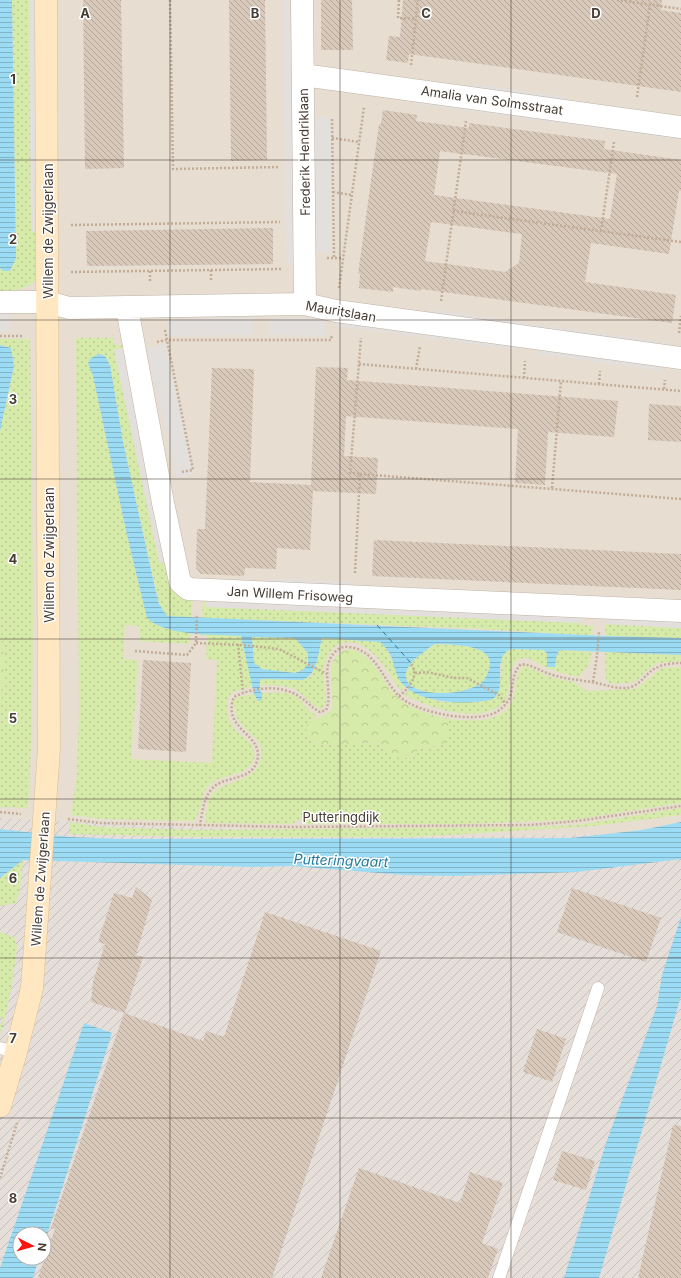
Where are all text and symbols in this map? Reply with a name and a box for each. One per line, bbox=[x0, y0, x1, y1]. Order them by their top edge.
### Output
text: A bbox=[80, 5, 90, 21]
text: B bbox=[251, 5, 260, 21]
text: C bbox=[421, 5, 431, 21]
text: D bbox=[591, 5, 601, 21]
text: 1 bbox=[10, 71, 16, 87]
street label: Amalia van Solmsstraat bbox=[420, 82, 564, 118]
street label: Frederik Hendriklaan bbox=[295, 88, 313, 216]
street label: Willem de Zwijgerlaan bbox=[40, 163, 56, 299]
text: 2 bbox=[9, 231, 17, 247]
street label: Mauritslaan bbox=[304, 297, 378, 325]
text: 3 bbox=[9, 391, 17, 407]
street label: Willem de Zwijgerlaan bbox=[41, 487, 57, 623]
text: 4 bbox=[9, 551, 18, 567]
street label: Jan Willem Frisoweg bbox=[226, 583, 354, 605]
text: 5 bbox=[9, 710, 17, 726]
street label: Putteringdijk bbox=[303, 809, 379, 825]
street label: Willem de Zwijgerlaan bbox=[27, 811, 53, 947]
water label: Putteringvaart bbox=[293, 850, 389, 870]
text: 6 bbox=[9, 870, 17, 886]
text: 7 bbox=[9, 1030, 17, 1046]
text: 8 bbox=[9, 1190, 17, 1206]
north arrow bbox=[12, 1226, 52, 1266]
text: N bbox=[35, 1242, 49, 1252]

